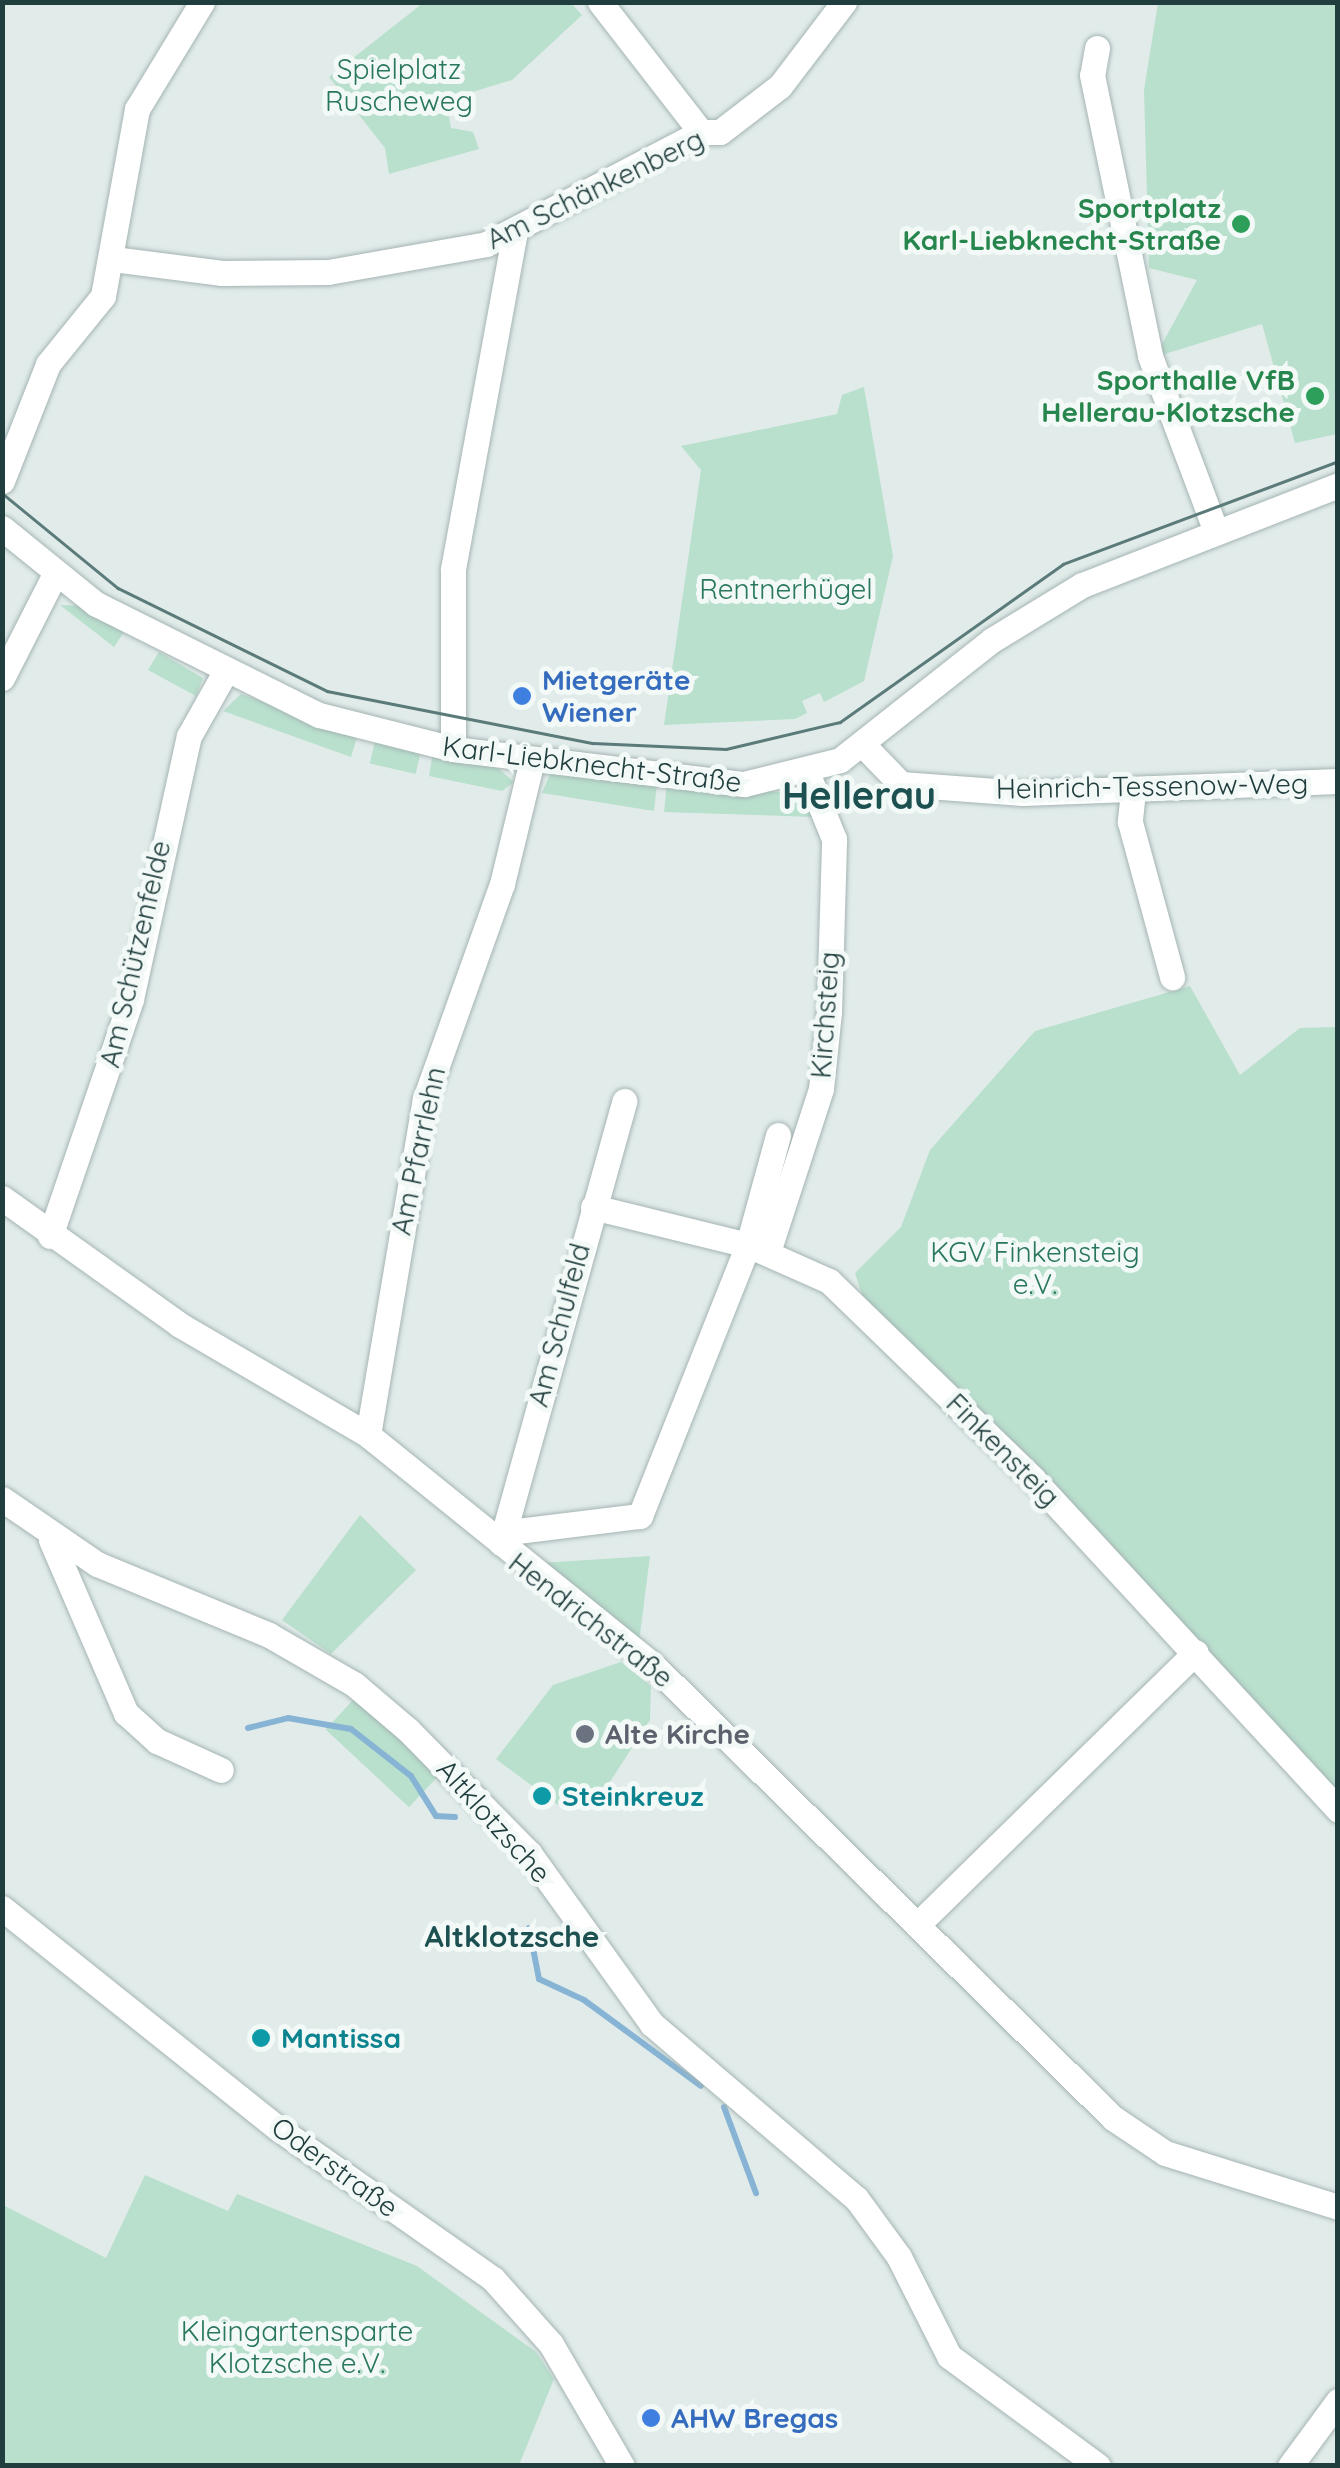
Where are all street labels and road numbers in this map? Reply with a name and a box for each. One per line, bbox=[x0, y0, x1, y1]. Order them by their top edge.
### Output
street label: Am Schänkenberg bbox=[481, 122, 709, 256]
street label: Karl-Liebknecht-Straße bbox=[441, 729, 743, 799]
street label: Heinrich-Tessenow-Weg bbox=[995, 766, 1309, 806]
street label: Am Schützenfelde bbox=[93, 837, 177, 1071]
street label: Kirchsteig bbox=[804, 950, 846, 1080]
street label: Am Pfarrlehn bbox=[384, 1064, 452, 1238]
street label: Am Schulfeld bbox=[521, 1240, 597, 1410]
street label: Finkensteig bbox=[939, 1386, 1067, 1514]
street label: Hendrichstraße bbox=[502, 1545, 680, 1695]
street label: Altklotzsche bbox=[430, 1752, 558, 1890]
street label: Oderstraße bbox=[265, 2110, 405, 2224]

